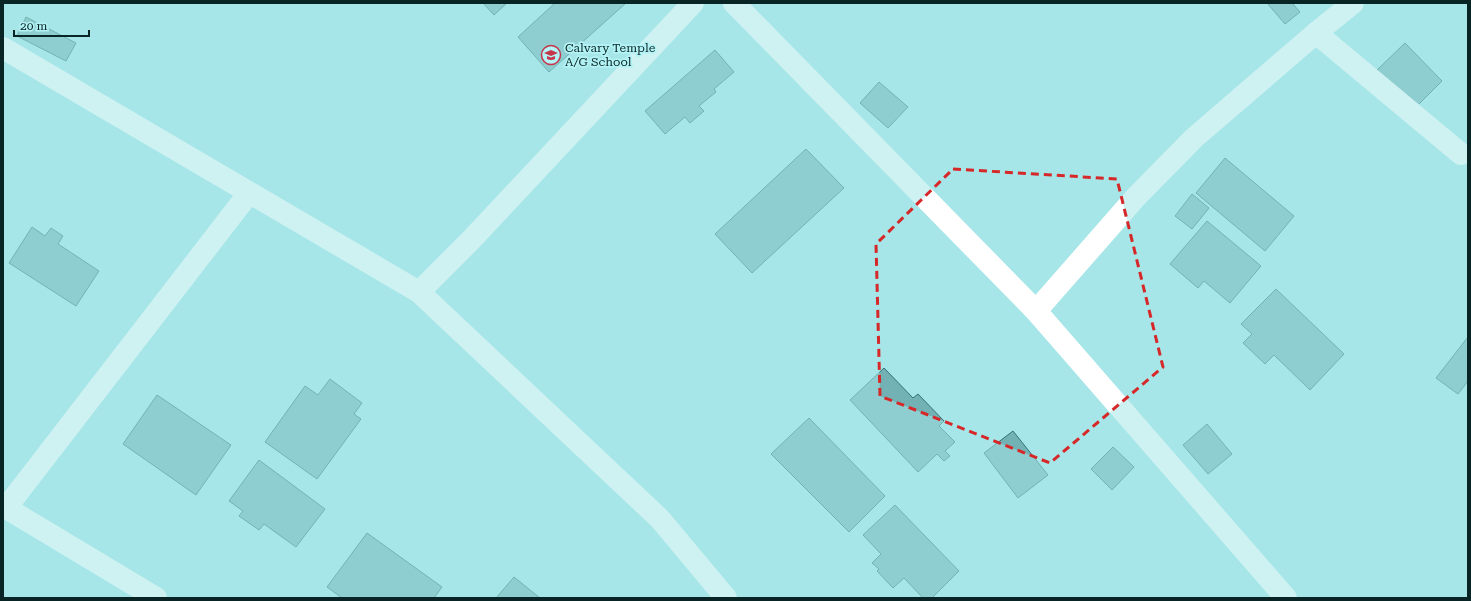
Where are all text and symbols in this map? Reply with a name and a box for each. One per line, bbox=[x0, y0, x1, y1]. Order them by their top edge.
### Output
scale bar bbox=[14, 12, 89, 38]
text: 20 m bbox=[20, 19, 47, 33]
place label: Calvary Temple A/G School bbox=[565, 41, 656, 69]
school or university icon: Calvary Temple A/G School bbox=[540, 44, 562, 66]

